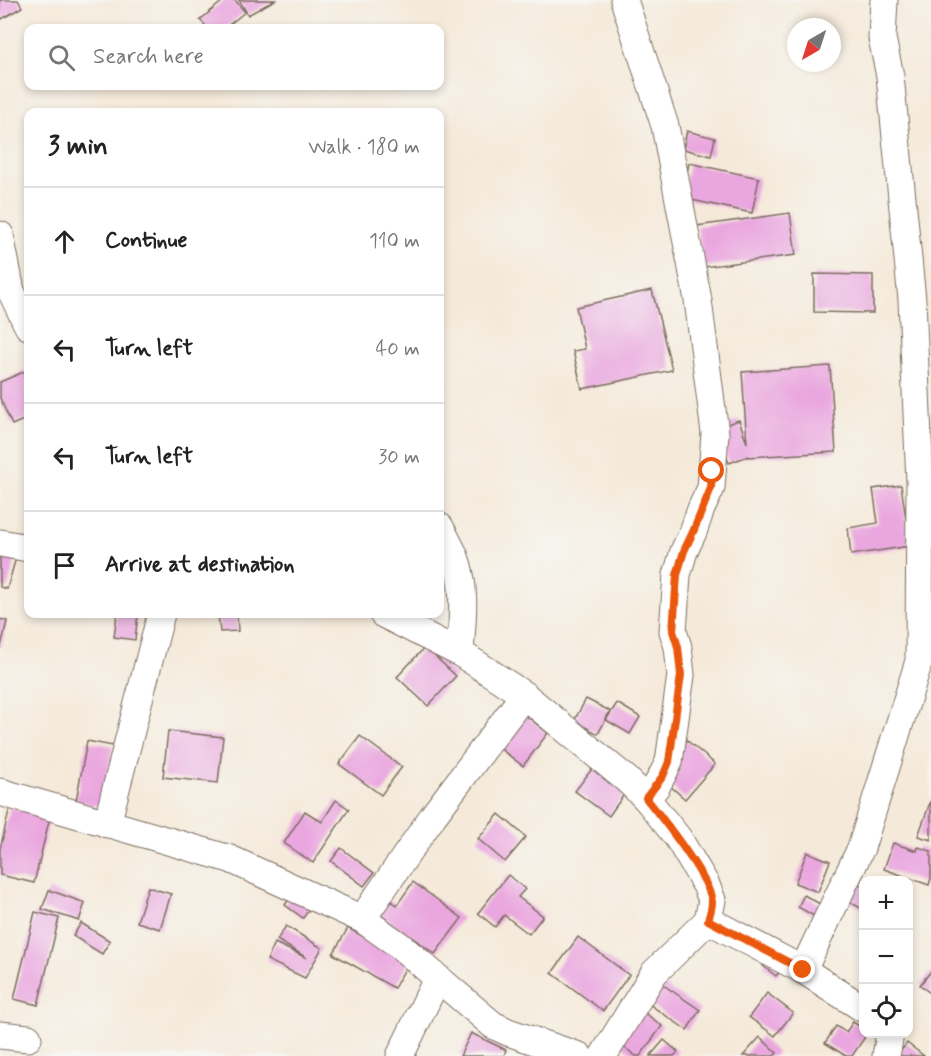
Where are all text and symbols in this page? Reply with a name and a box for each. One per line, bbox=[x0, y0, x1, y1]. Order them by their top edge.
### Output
north arrow bbox=[787, 18, 841, 72]
search box bbox=[24, 24, 444, 90]
icon: search bbox=[45, 41, 78, 74]
text: Search here bbox=[93, 43, 204, 71]
text: 3 min bbox=[48, 130, 108, 164]
text: Walk · 180 m bbox=[308, 134, 420, 161]
icon: ahead bbox=[48, 225, 81, 258]
text: Continue bbox=[105, 227, 187, 255]
text: 110 m bbox=[369, 228, 420, 255]
icon: left bbox=[48, 333, 81, 366]
text: Turn left bbox=[105, 335, 193, 363]
text: 40 m bbox=[376, 336, 420, 363]
icon: left bbox=[48, 441, 81, 474]
text: Turn left bbox=[105, 443, 193, 471]
text: 30 m bbox=[378, 444, 420, 471]
route start bbox=[698, 457, 724, 483]
icon: arrive bbox=[48, 549, 81, 582]
text: Arrive at destination bbox=[105, 551, 295, 579]
map controls bbox=[859, 876, 913, 1038]
button: + bbox=[859, 876, 913, 930]
button: − bbox=[859, 930, 913, 984]
route end bbox=[789, 956, 815, 982]
button: locate bbox=[859, 984, 913, 1038]

